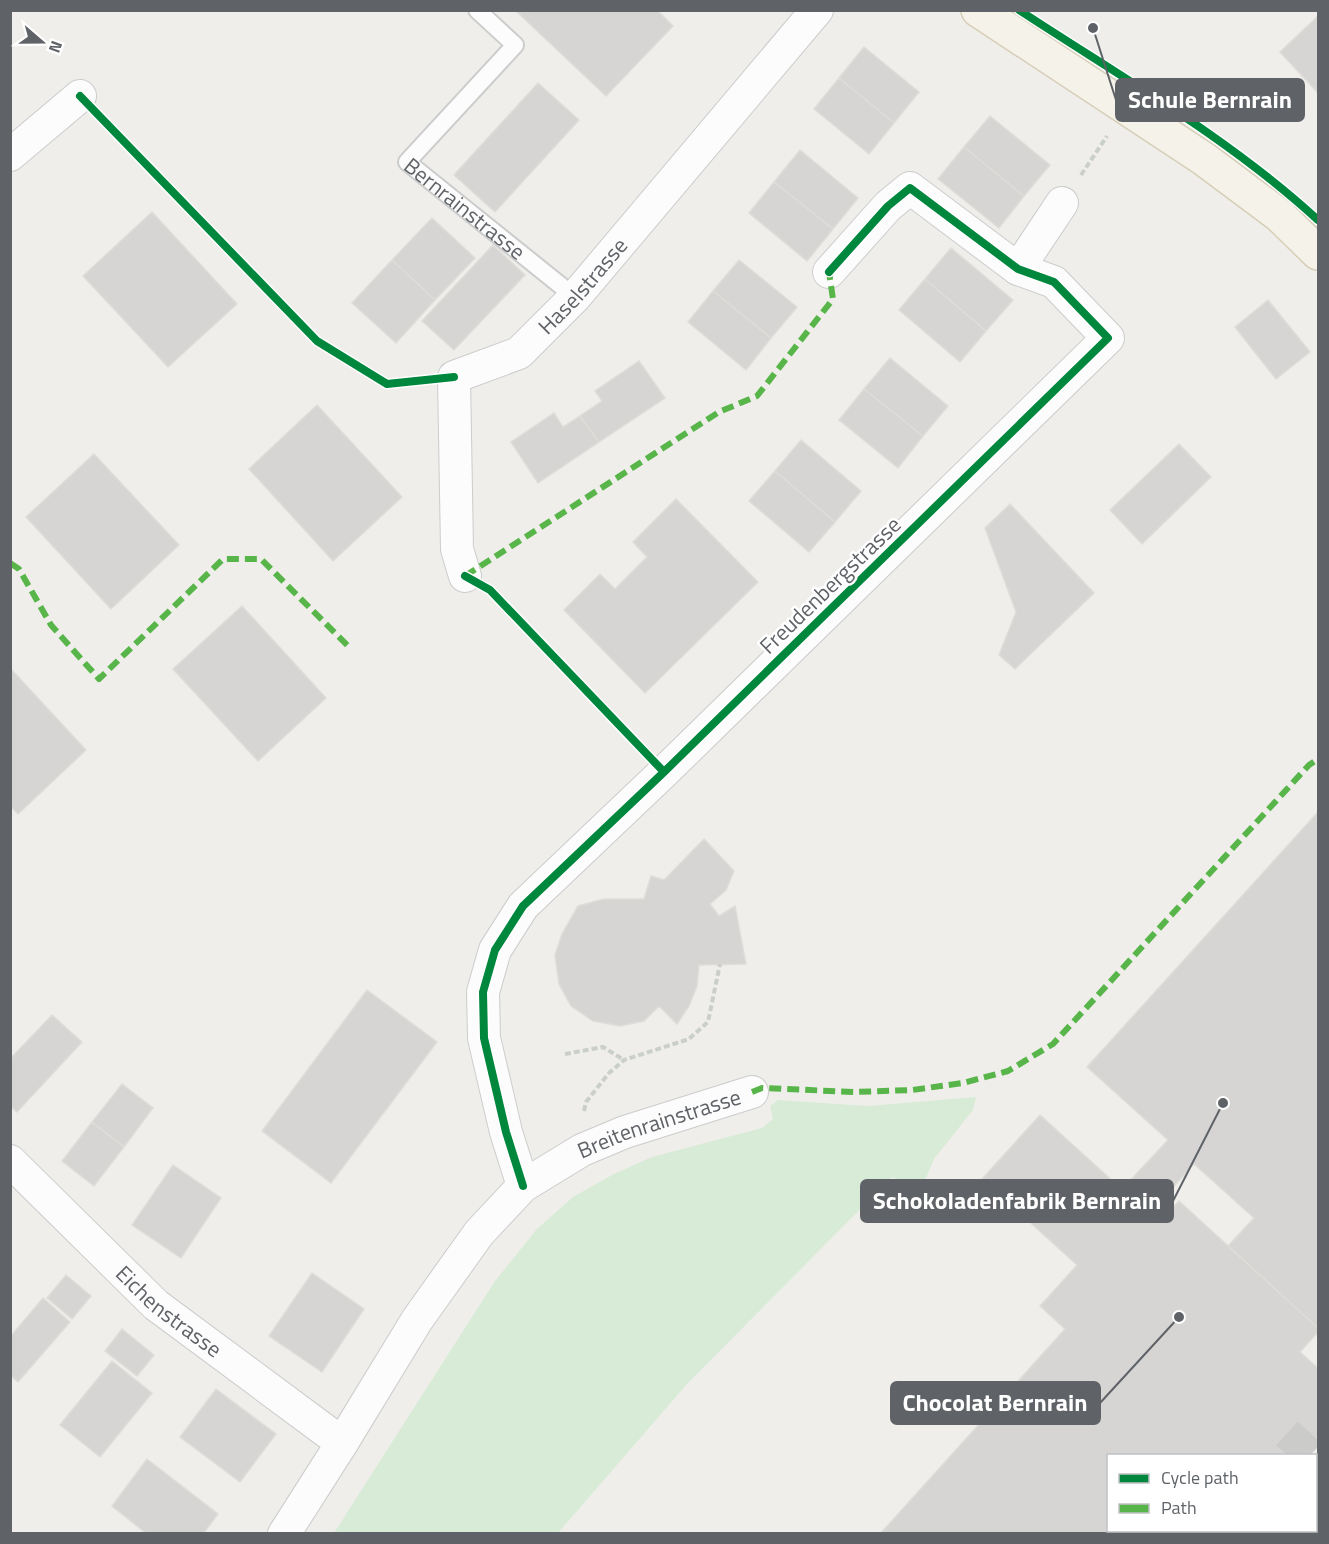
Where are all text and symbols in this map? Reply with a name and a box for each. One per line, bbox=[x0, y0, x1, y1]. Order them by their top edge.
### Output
north arrow bbox=[12, 12, 72, 72]
text: N bbox=[43, 38, 69, 56]
callout: Schule Bernrain bbox=[1116, 79, 1304, 121]
text: Schule Bernrain bbox=[1128, 81, 1292, 117]
street label: Bernrainstrasse bbox=[397, 149, 533, 268]
street label: Haselstrasse bbox=[530, 230, 635, 342]
street label: Freudenbergstrasse bbox=[751, 508, 909, 662]
street label: Breitenrainstrasse bbox=[572, 1080, 745, 1167]
callout: Schokoladenfabrik Bernrain bbox=[861, 1180, 1173, 1222]
text: Schokoladenfabrik Bernrain bbox=[873, 1182, 1161, 1218]
street label: Eichenstrasse bbox=[108, 1257, 229, 1366]
callout: Chocolat Bernrain bbox=[891, 1382, 1100, 1424]
text: Chocolat Bernrain bbox=[903, 1384, 1087, 1420]
legend bbox=[1107, 1454, 1317, 1532]
text: Cycle path bbox=[1161, 1464, 1239, 1491]
text: Path bbox=[1161, 1494, 1197, 1521]

